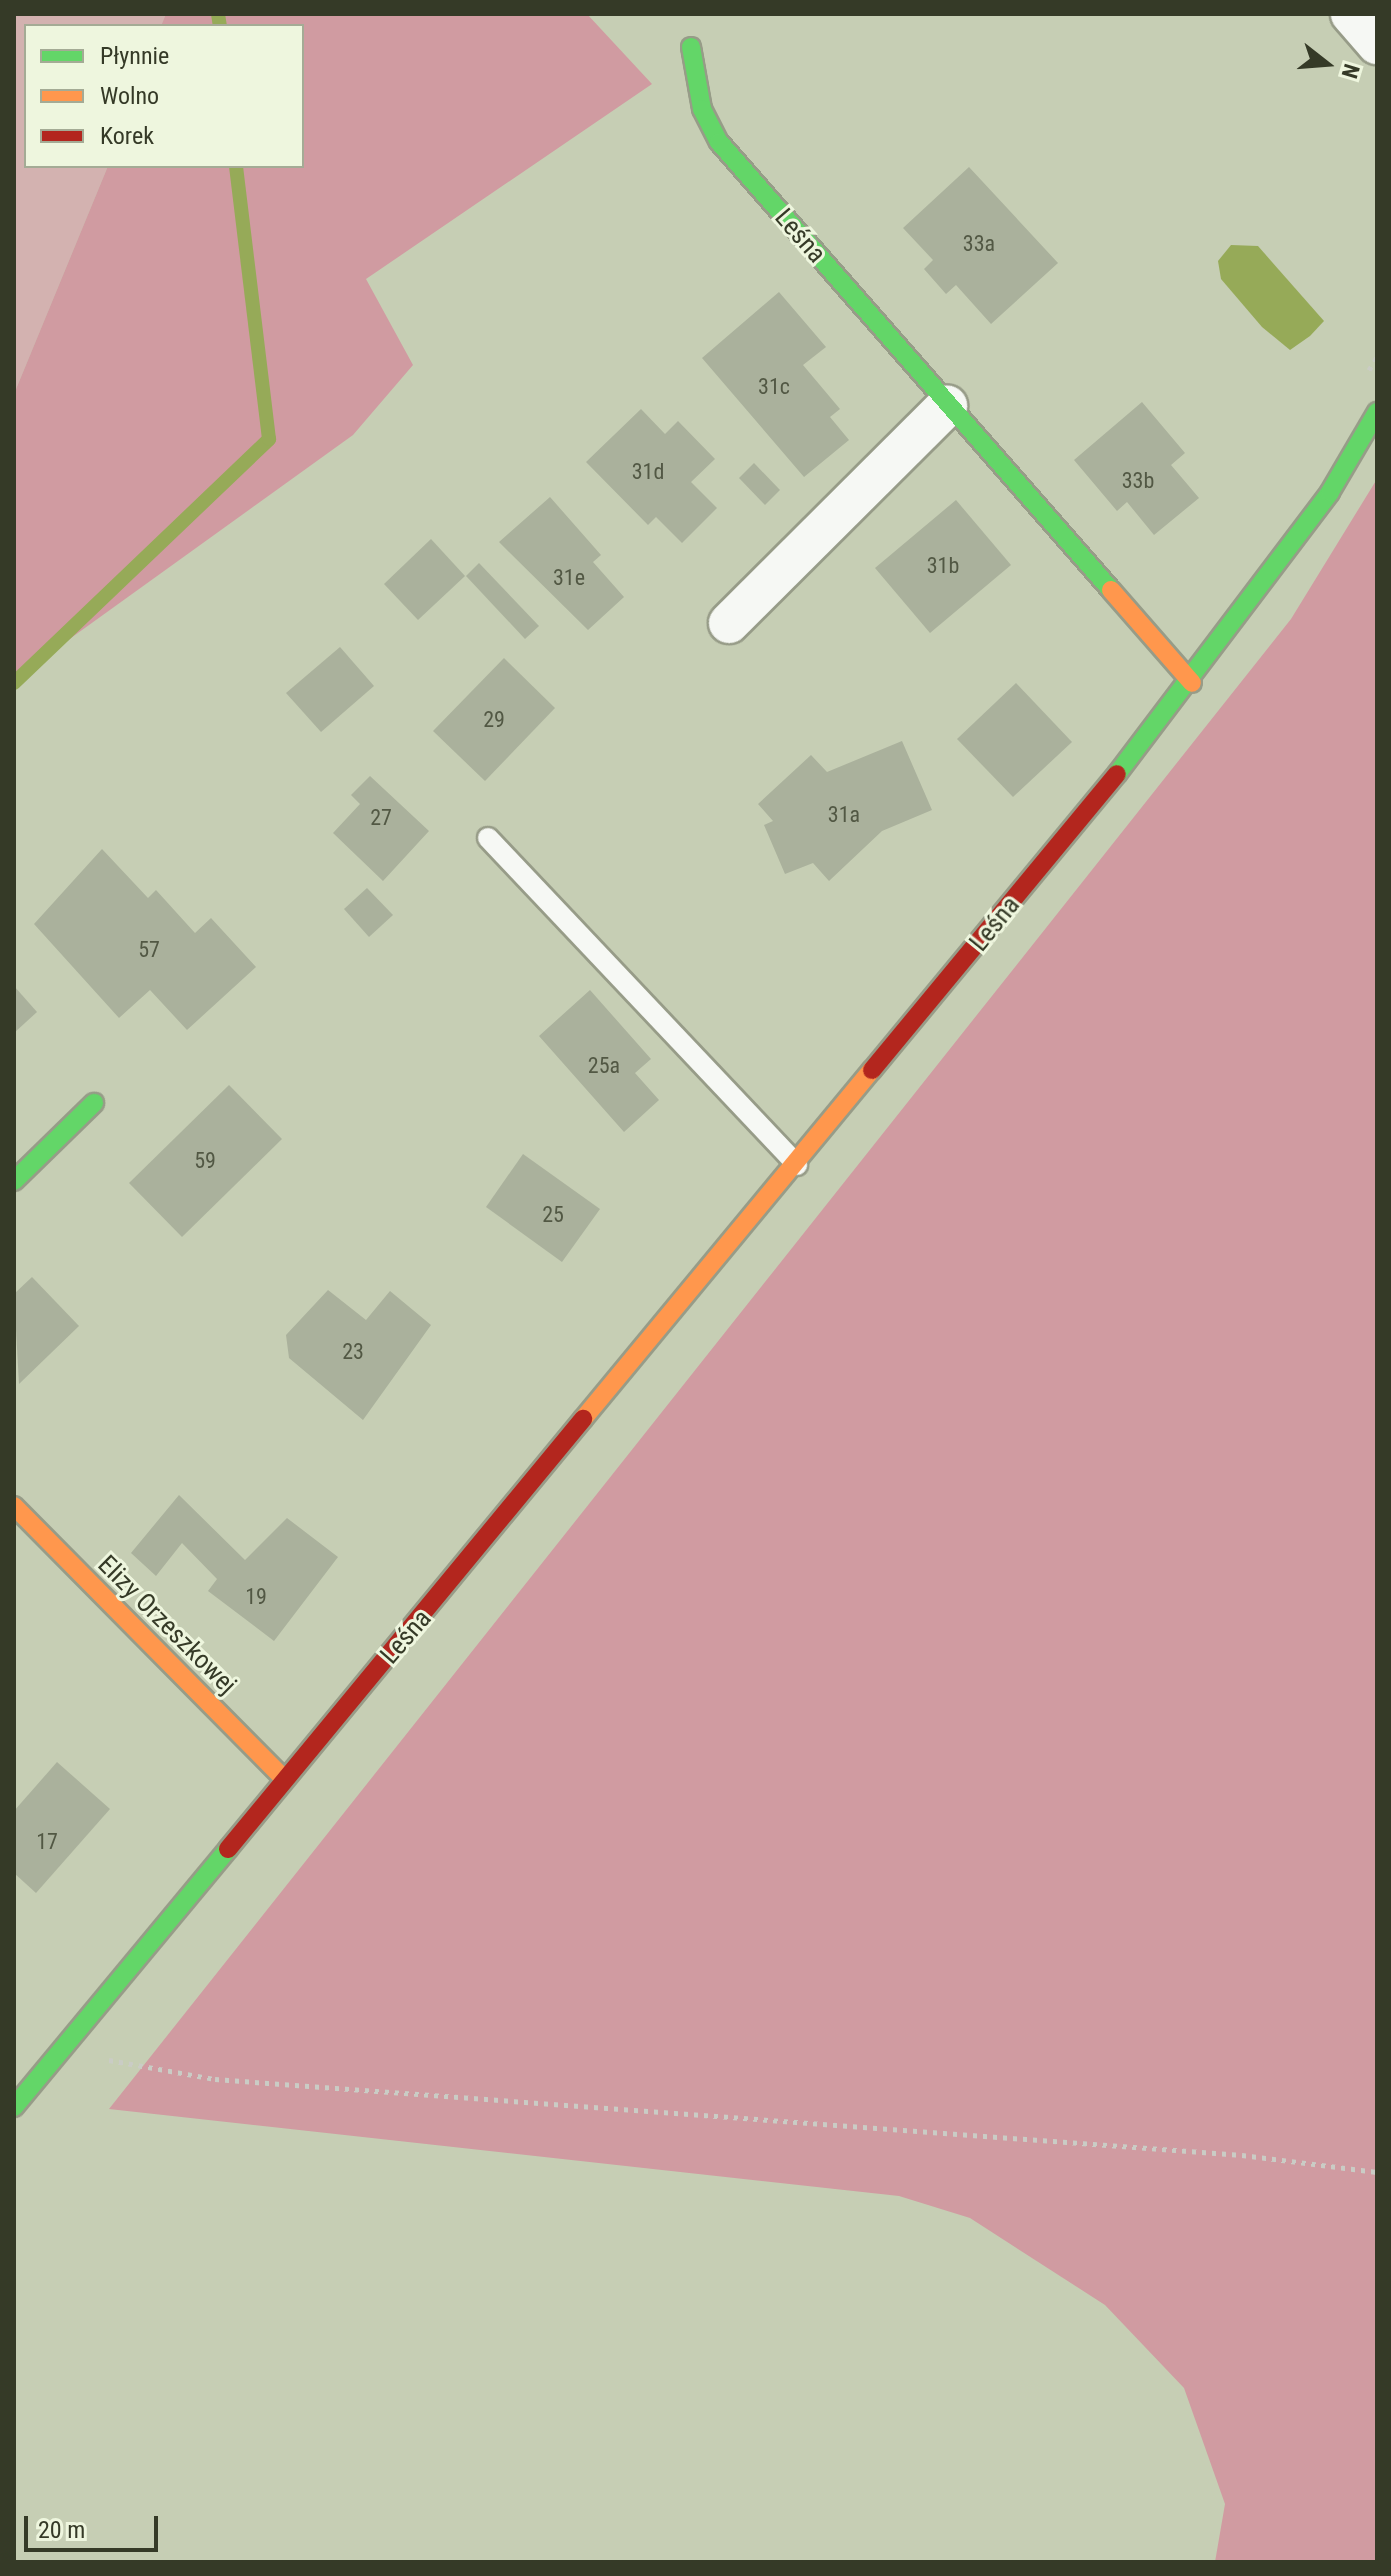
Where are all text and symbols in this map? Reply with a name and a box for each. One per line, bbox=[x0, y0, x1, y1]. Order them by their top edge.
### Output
legend bbox=[24, 24, 304, 168]
north arrow bbox=[1287, 24, 1367, 104]
text: Płynnie bbox=[100, 42, 169, 70]
text: N bbox=[1337, 61, 1364, 81]
text: Wolno bbox=[100, 82, 159, 110]
text: Korek bbox=[100, 122, 154, 150]
street label: Leśna bbox=[768, 203, 832, 269]
house number: 33a bbox=[963, 231, 995, 257]
house number: 31c bbox=[758, 374, 790, 400]
house number: 31d bbox=[632, 459, 664, 485]
house number: 33b bbox=[1122, 468, 1154, 494]
house number: 31b bbox=[927, 553, 959, 579]
house number: 31e bbox=[553, 565, 585, 591]
house number: 29 bbox=[483, 707, 505, 733]
house number: 31a bbox=[828, 802, 860, 828]
house number: 27 bbox=[370, 805, 392, 831]
street label: Leśna bbox=[964, 890, 1026, 958]
house number: 57 bbox=[138, 937, 160, 963]
house number: 25a bbox=[588, 1053, 620, 1079]
house number: 59 bbox=[194, 1148, 216, 1174]
house number: 25 bbox=[542, 1202, 564, 1228]
house number: 23 bbox=[342, 1339, 364, 1365]
street label: Elizy Orzeszkowej bbox=[91, 1549, 243, 1701]
house number: 19 bbox=[245, 1584, 267, 1610]
street label: Leśna bbox=[374, 1604, 438, 1670]
house number: 17 bbox=[36, 1829, 58, 1855]
scale bar bbox=[28, 2500, 162, 2550]
text: 20 m bbox=[38, 2516, 85, 2544]

